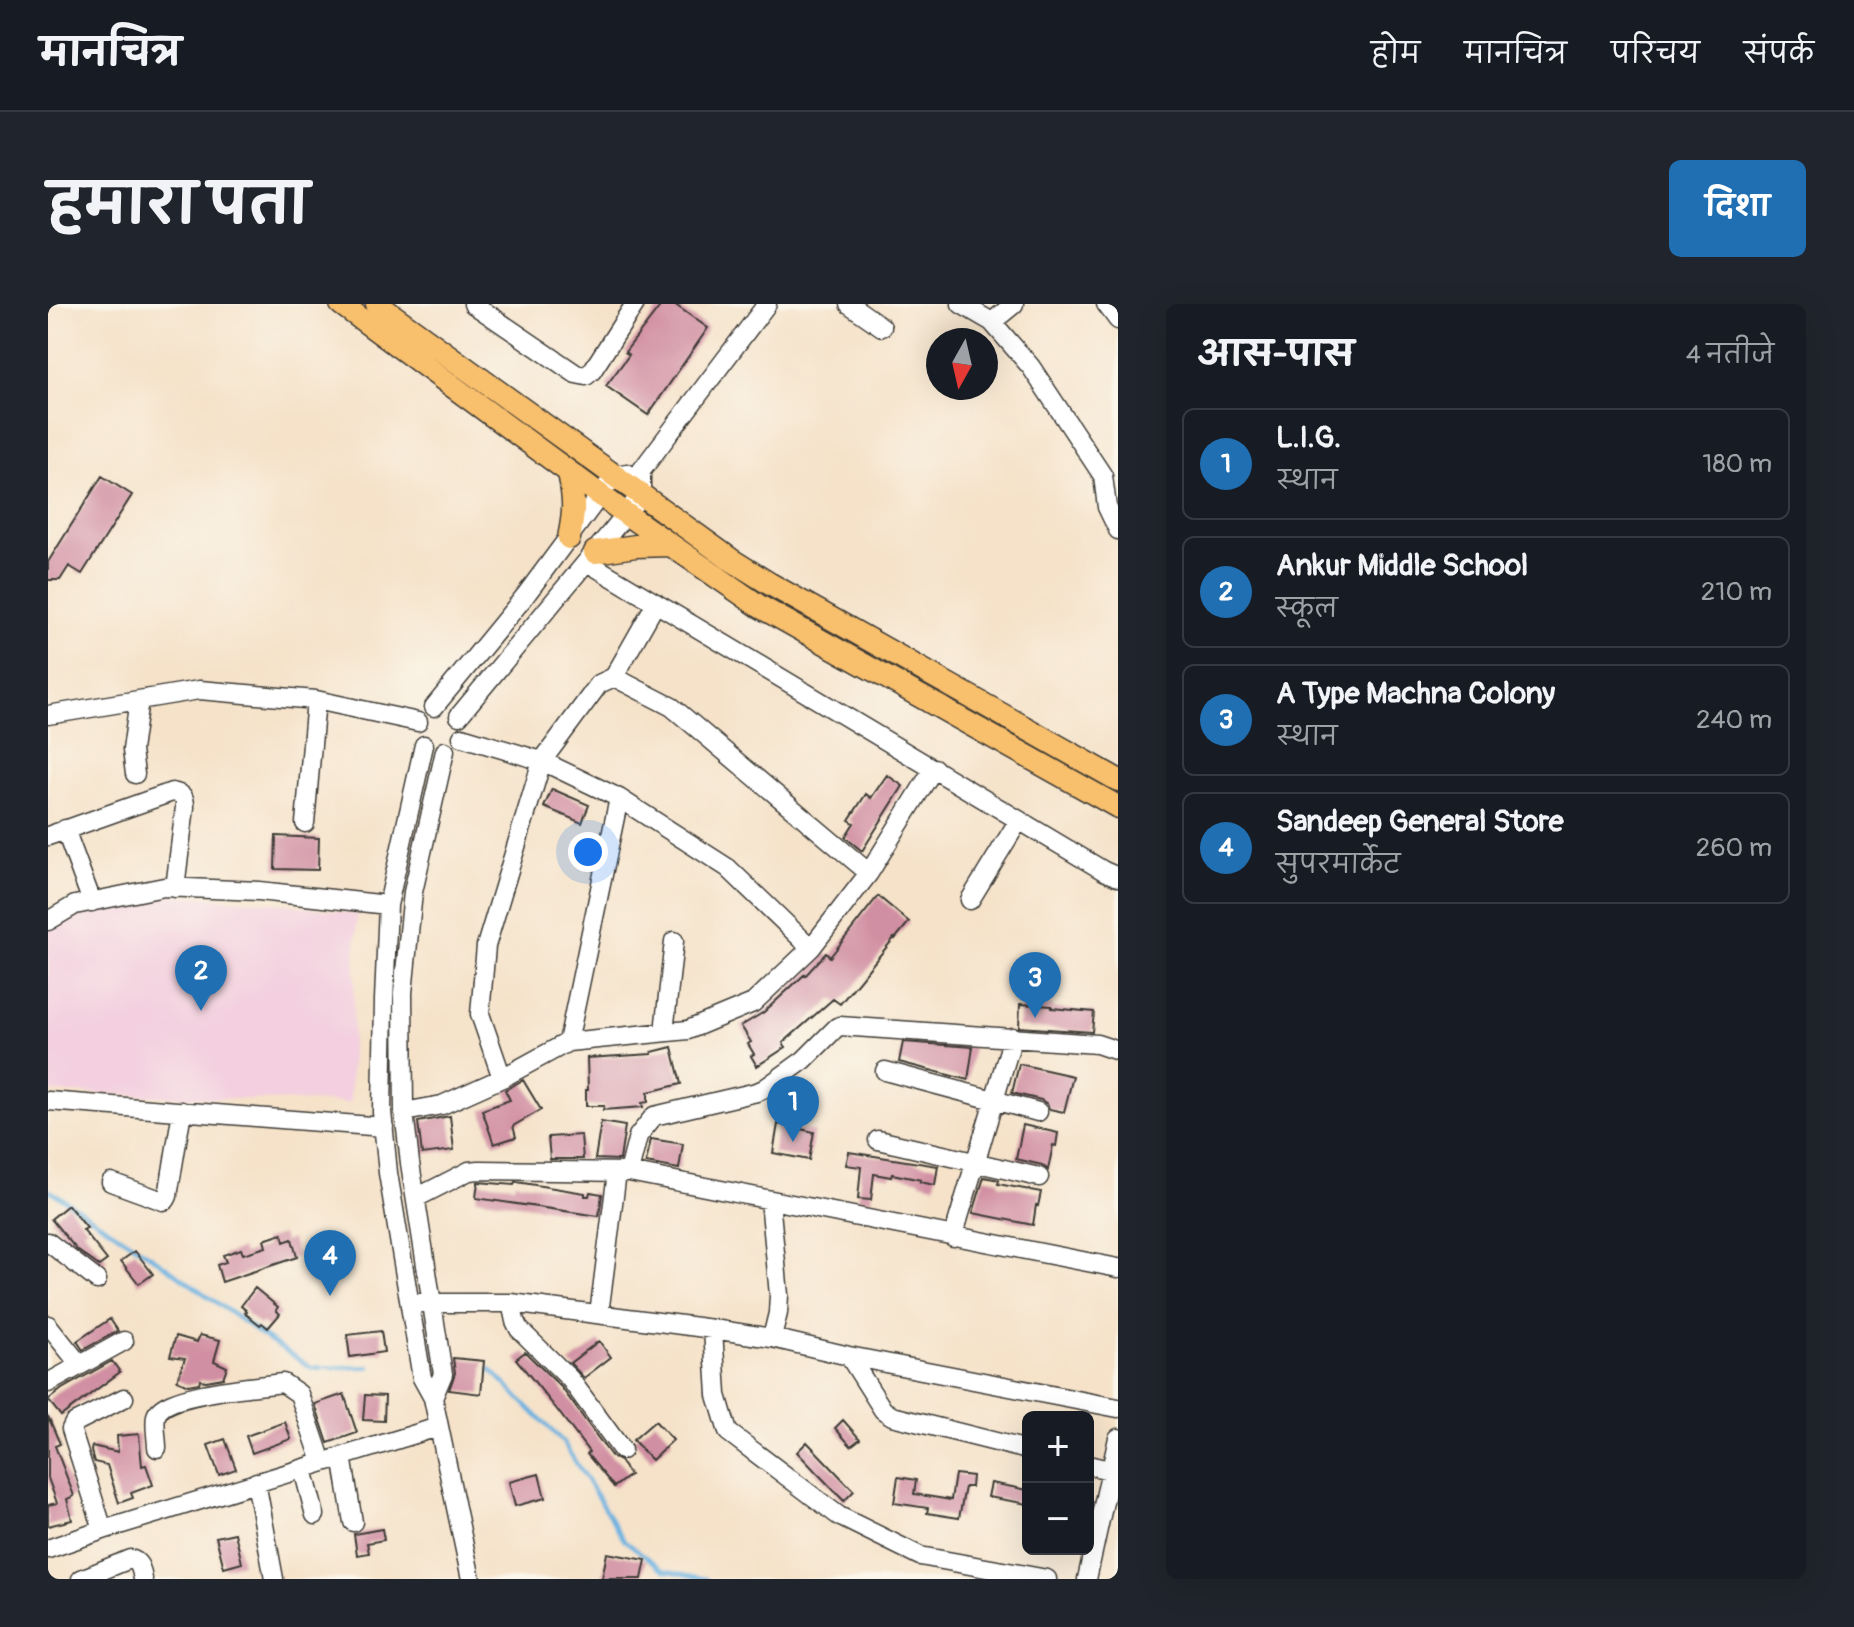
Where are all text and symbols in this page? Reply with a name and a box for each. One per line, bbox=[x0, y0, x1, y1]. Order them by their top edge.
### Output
text: मानचित्र bbox=[40, 29, 181, 77]
text: होम bbox=[1371, 37, 1420, 72]
text: मानचित्र bbox=[1464, 37, 1567, 72]
text: परिचय bbox=[1611, 37, 1700, 72]
text: संपर्क bbox=[1744, 37, 1814, 72]
button: दिशा bbox=[1669, 160, 1806, 257]
text: हमारा पता bbox=[48, 171, 309, 240]
north arrow bbox=[926, 328, 998, 400]
text: आस-पास bbox=[1198, 333, 1354, 376]
text: 4 नतीजे bbox=[1686, 339, 1774, 371]
text: L.I.G. bbox=[1276, 419, 1341, 456]
text: 1 bbox=[1221, 448, 1231, 480]
text: 180 m bbox=[1702, 448, 1772, 480]
text: स्थान bbox=[1276, 465, 1338, 497]
text: Ankur Middle School bbox=[1276, 547, 1528, 584]
text: 2 bbox=[1219, 576, 1233, 608]
text: 210 m bbox=[1701, 576, 1772, 608]
text: स्कूल bbox=[1276, 593, 1338, 625]
text: A Type Machna Colony bbox=[1276, 675, 1555, 712]
text: 3 bbox=[1219, 704, 1233, 736]
text: 240 m bbox=[1696, 704, 1772, 736]
text: स्थान bbox=[1276, 721, 1338, 753]
text: Sandeep General Store bbox=[1276, 803, 1564, 840]
your location bbox=[568, 832, 608, 872]
text: 4 bbox=[1218, 832, 1234, 864]
text: 260 m bbox=[1696, 832, 1772, 864]
text: सुपरमार्केट bbox=[1276, 849, 1400, 881]
pin: 2 bbox=[175, 945, 227, 1011]
pin: 3 bbox=[1009, 952, 1061, 1018]
pin: 1 bbox=[767, 1076, 819, 1142]
pin: 4 bbox=[304, 1230, 356, 1296]
map controls bbox=[1022, 1411, 1094, 1555]
button: + bbox=[1022, 1411, 1094, 1483]
button: − bbox=[1022, 1483, 1094, 1555]

